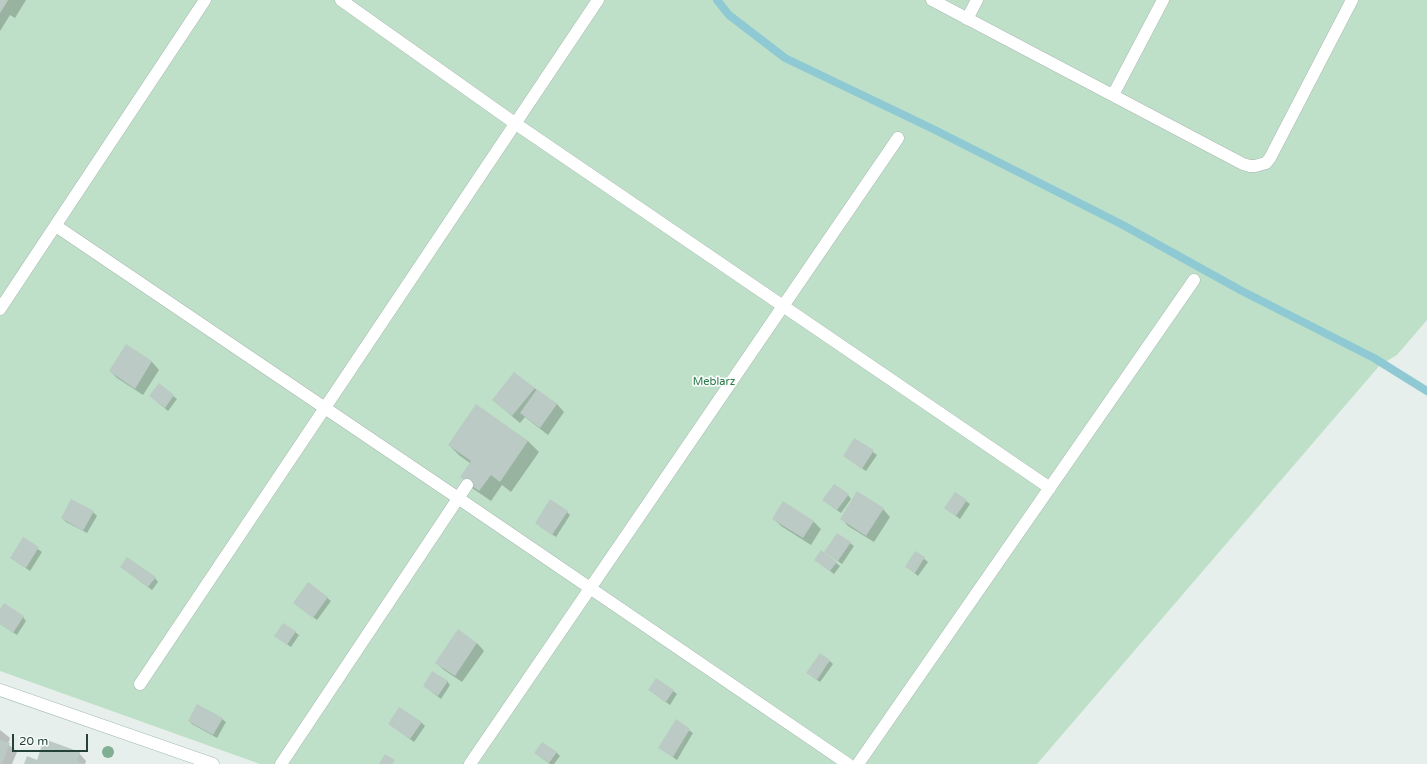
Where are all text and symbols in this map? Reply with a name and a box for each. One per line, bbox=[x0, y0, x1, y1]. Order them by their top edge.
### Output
park label: Meblarz bbox=[693, 375, 735, 389]
scale bar bbox=[14, 726, 90, 752]
text: 20 m bbox=[19, 734, 48, 748]

